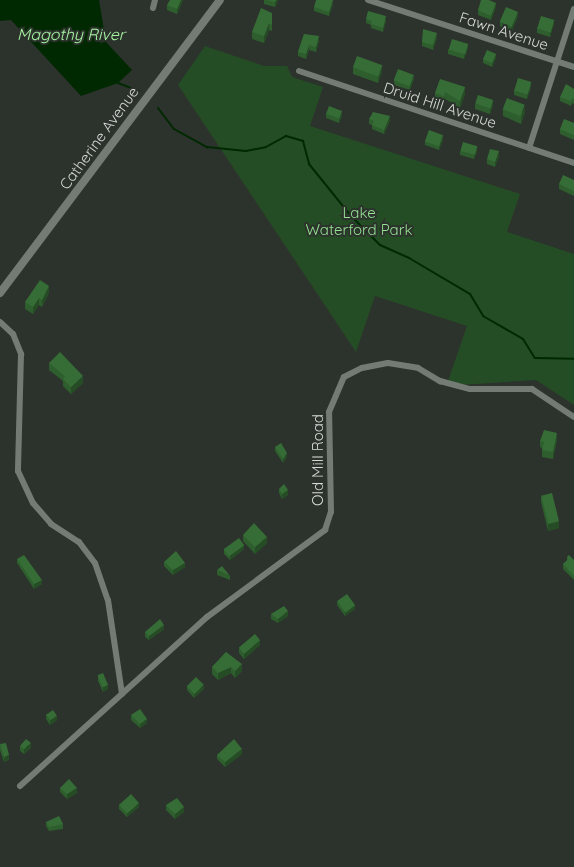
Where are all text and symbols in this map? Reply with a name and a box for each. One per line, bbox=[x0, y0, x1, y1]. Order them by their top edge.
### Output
street label: Fawn Avenue bbox=[457, 8, 551, 54]
water label: Magothy River bbox=[17, 24, 125, 44]
street label: Druid Hill Avenue bbox=[381, 78, 499, 132]
street label: Catherine Avenue bbox=[56, 83, 142, 193]
park label: Lake Waterford Park bbox=[306, 203, 412, 238]
street label: Old Mill Road bbox=[309, 414, 327, 506]

